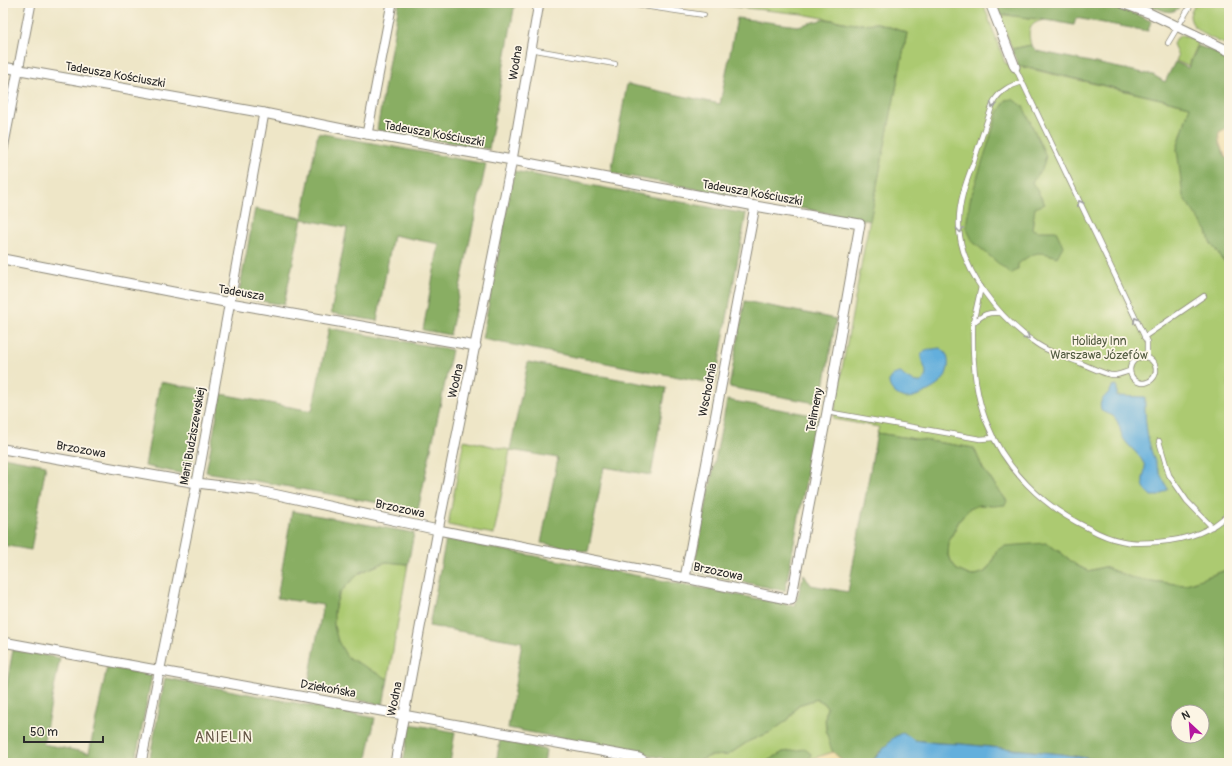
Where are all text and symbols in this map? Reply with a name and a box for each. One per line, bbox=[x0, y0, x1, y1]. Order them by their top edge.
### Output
street label: Wodna bbox=[506, 44, 526, 81]
street label: Tadeusza Kościuszki bbox=[64, 59, 166, 91]
one-way arrow bbox=[989, 102, 997, 109]
street label: Tadeusza Kościuszki bbox=[383, 118, 485, 150]
street label: Tadeusza Kościuszki bbox=[701, 177, 803, 209]
one-way arrow bbox=[1077, 200, 1085, 208]
one-way arrow bbox=[955, 227, 964, 233]
street label: Tadeusza bbox=[217, 282, 266, 305]
one-way arrow bbox=[1133, 317, 1141, 325]
one-way arrow bbox=[1023, 332, 1030, 339]
park label: Holiday Inn Warszawa Józefów bbox=[1050, 334, 1148, 363]
street label: Wodna bbox=[445, 362, 467, 400]
street label: Wschodnia bbox=[695, 362, 721, 418]
street label: Marii Budziszewskiej bbox=[177, 386, 209, 486]
street label: Telimeny bbox=[803, 387, 827, 433]
street label: Brzozowa bbox=[55, 438, 107, 462]
street label: Brzozowa bbox=[374, 496, 426, 522]
street label: Brzozowa bbox=[692, 559, 744, 585]
street label: Dziekońska bbox=[299, 677, 357, 701]
street label: Wodna bbox=[384, 680, 406, 718]
north arrow bbox=[1170, 704, 1210, 744]
text: N bbox=[1180, 708, 1193, 723]
scale bar bbox=[24, 718, 103, 744]
text: 50 m bbox=[30, 725, 58, 740]
district label: ANIELIN bbox=[195, 729, 253, 746]

